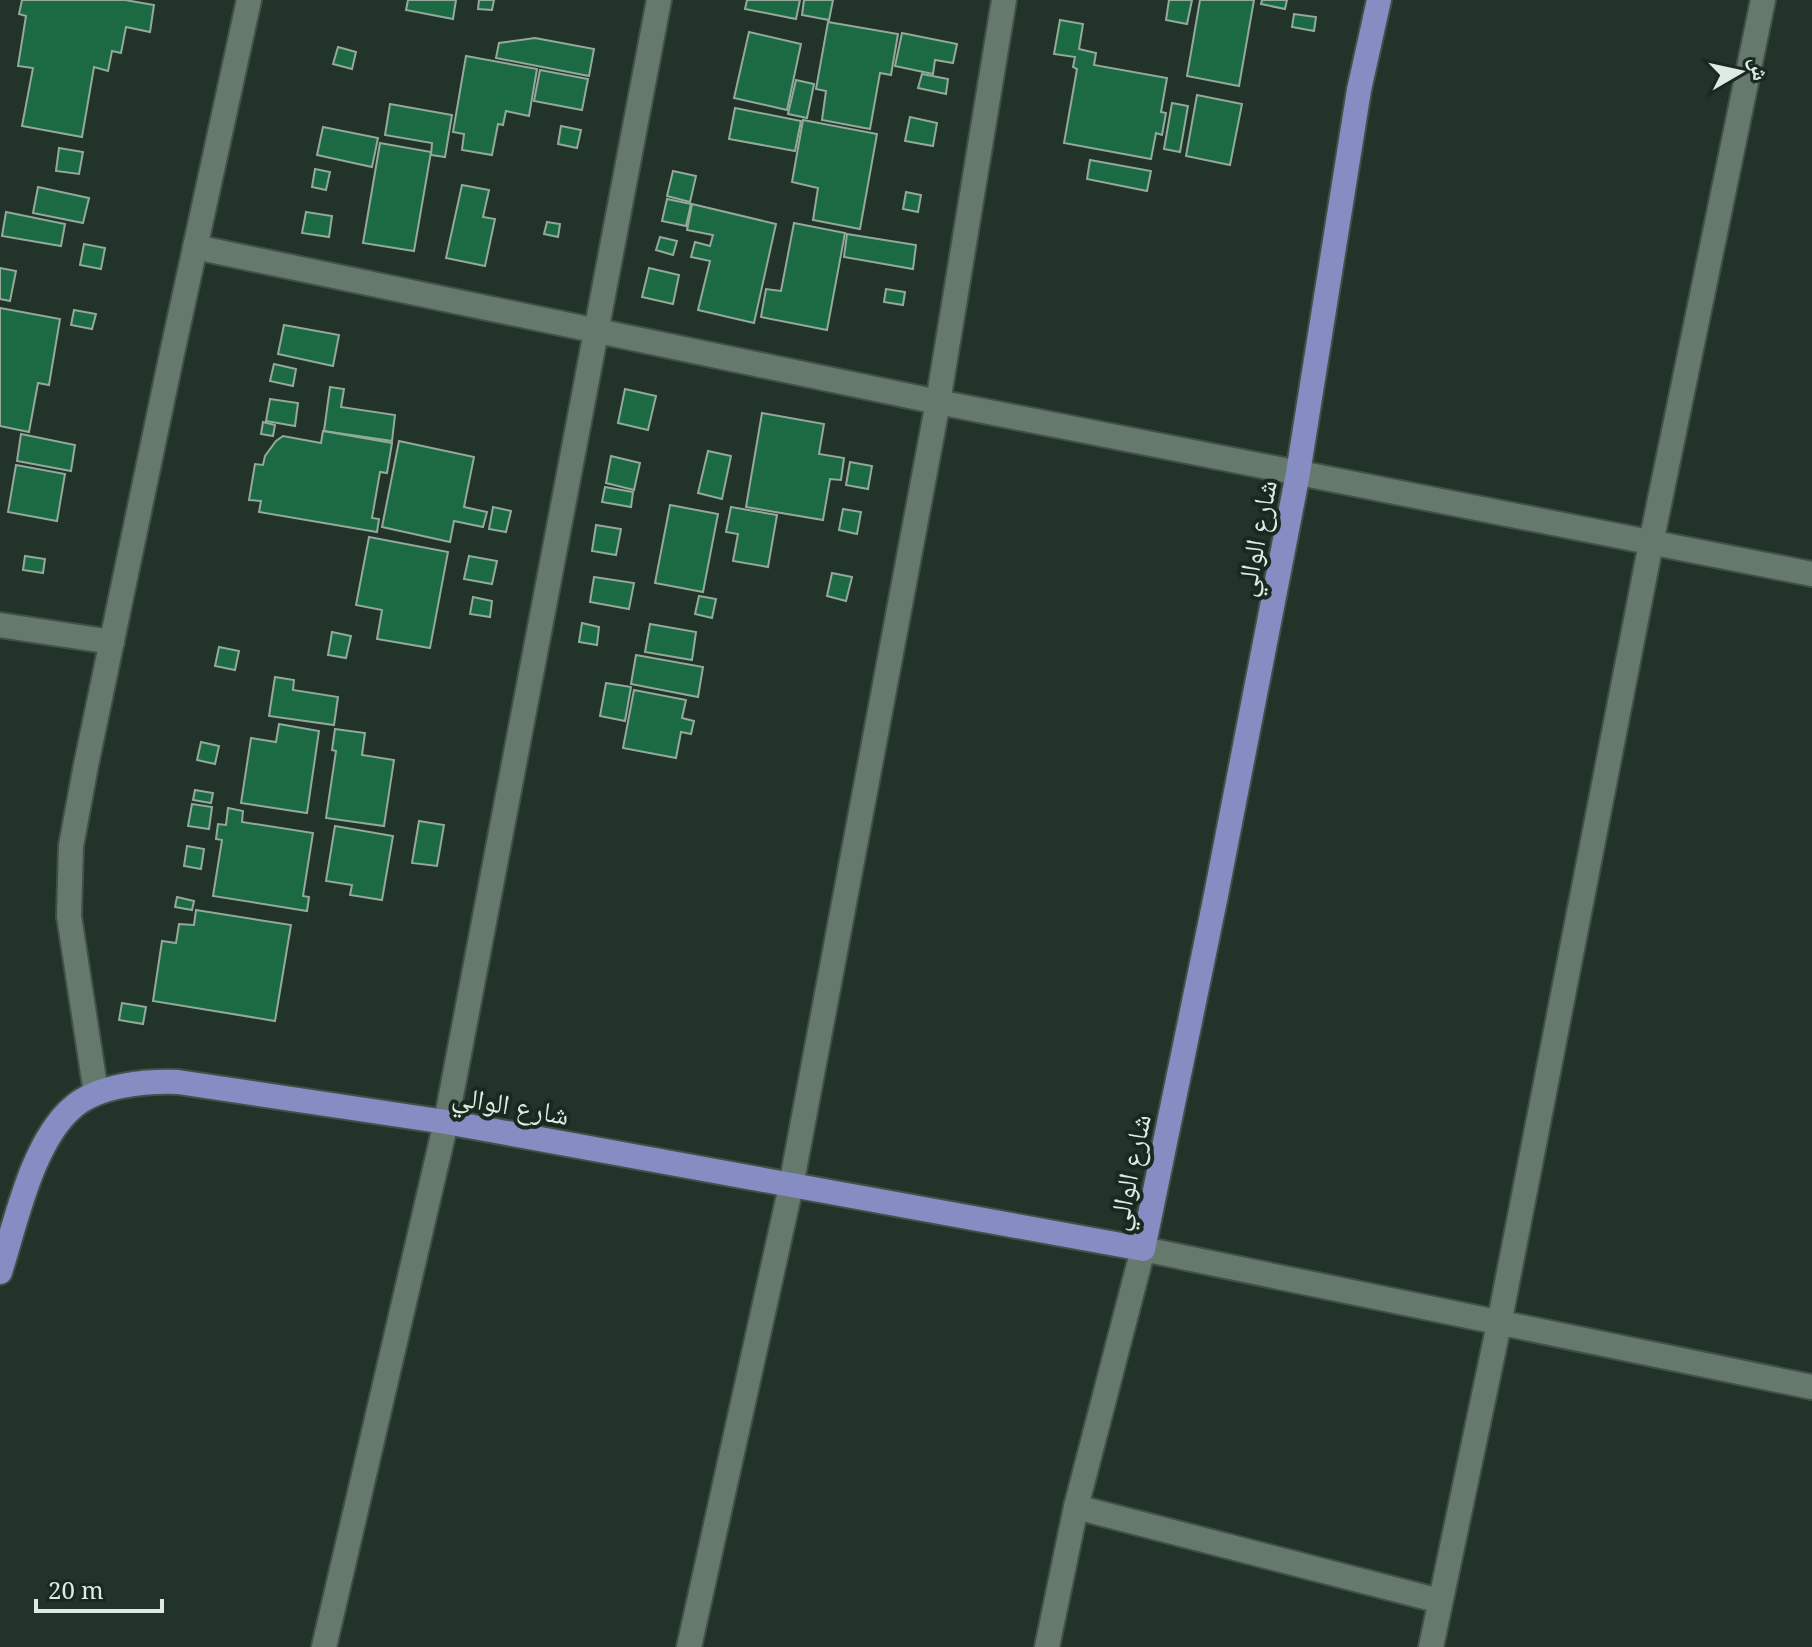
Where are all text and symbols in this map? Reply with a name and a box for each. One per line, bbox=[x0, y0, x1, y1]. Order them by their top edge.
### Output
north arrow bbox=[1700, 32, 1780, 112]
text: ش bbox=[1744, 55, 1777, 83]
street label: شارع الوالي bbox=[1225, 476, 1290, 601]
street label: شارع الوالي bbox=[449, 1075, 572, 1138]
street label: شارع الوالي bbox=[1097, 1110, 1164, 1235]
scale bar bbox=[36, 1563, 162, 1613]
text: 20 m bbox=[48, 1573, 104, 1606]

